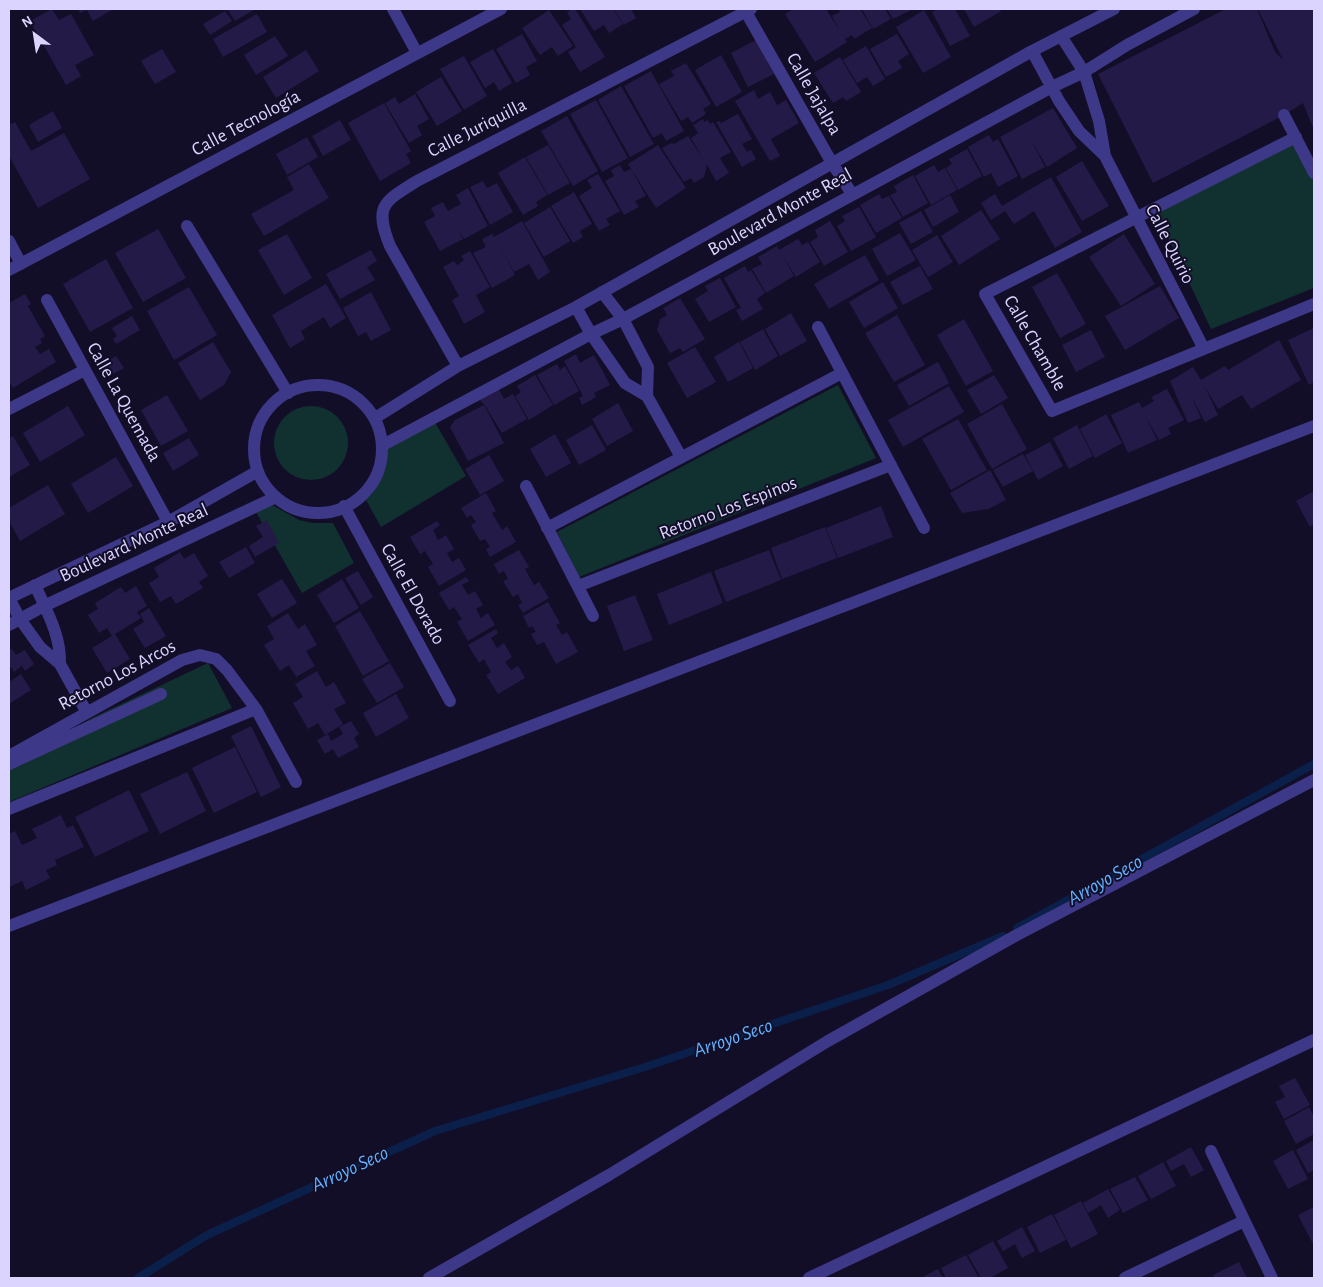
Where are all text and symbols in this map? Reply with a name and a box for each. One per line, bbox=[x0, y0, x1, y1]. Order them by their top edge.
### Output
north arrow bbox=[10, 10, 60, 60]
text: N bbox=[19, 14, 35, 31]
street label: Calle Jajalpa bbox=[781, 49, 847, 139]
street label: Calle Tecnología bbox=[188, 85, 304, 161]
street label: Calle Juriquilla bbox=[424, 93, 530, 163]
street label: Boulevard Monte Real bbox=[704, 163, 856, 261]
street label: Calle Quirio bbox=[1140, 200, 1200, 288]
street label: Calle Chamble bbox=[998, 291, 1072, 395]
street label: Calle La Quemada bbox=[82, 338, 166, 466]
street label: Retorno Los Espinos bbox=[656, 471, 800, 545]
street label: Boulevard Monte Real bbox=[56, 499, 212, 587]
street label: Calle El Dorado bbox=[376, 539, 450, 649]
street label: Retorno Los Arcos bbox=[54, 634, 180, 716]
water label: Arroyo Seco bbox=[1063, 850, 1147, 910]
water label: Arroyo Seco bbox=[690, 1013, 776, 1063]
water label: Arroyo Seco bbox=[308, 1141, 392, 1197]

